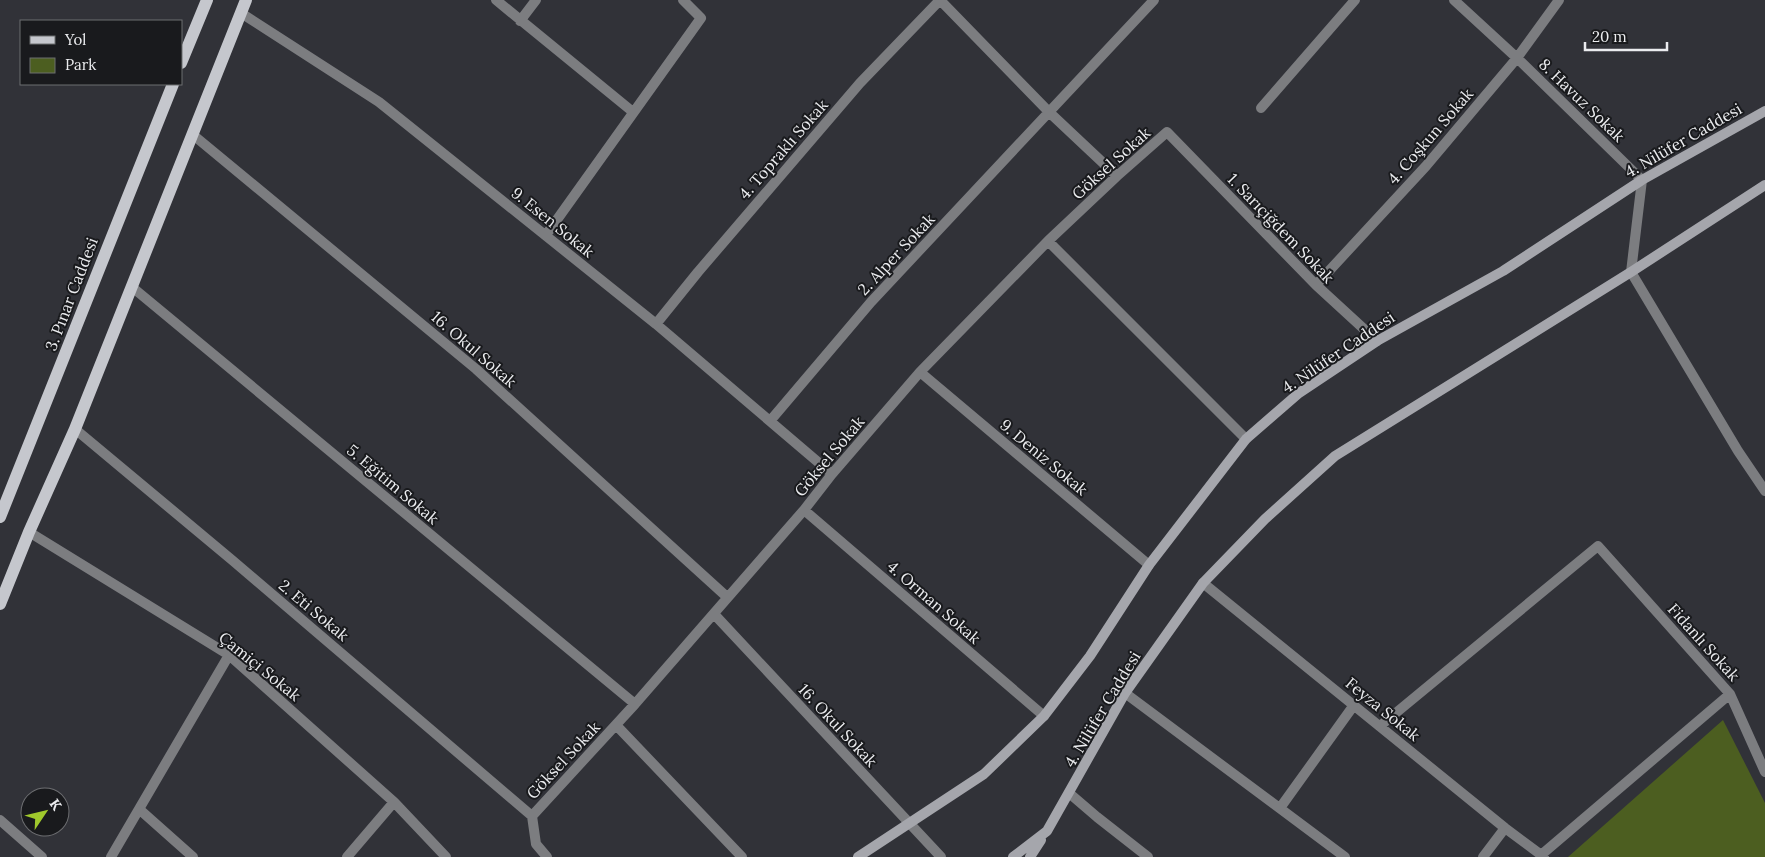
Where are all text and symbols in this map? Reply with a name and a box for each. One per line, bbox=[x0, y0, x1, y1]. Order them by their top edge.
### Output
legend bbox=[20, 20, 182, 85]
scale bar bbox=[1585, 20, 1668, 52]
text: 20 m bbox=[1592, 27, 1627, 46]
text: Yol bbox=[64, 30, 86, 49]
street label: 8. Havuz Sokak bbox=[1535, 54, 1629, 146]
text: Park bbox=[65, 55, 96, 74]
street label: 4. Coşkun Sokak bbox=[1383, 84, 1477, 188]
street label: 4. Topraklı Sokak bbox=[734, 95, 832, 203]
street label: 4. Nilüfer Caddesi bbox=[1621, 98, 1745, 182]
street label: Göksel Sokak bbox=[1068, 122, 1155, 203]
street label: 1. Sarıçiğdem Sokak bbox=[1223, 169, 1339, 287]
street label: 9. Esen Sokak bbox=[507, 182, 599, 262]
street label: 2. Alper Sokak bbox=[853, 209, 939, 299]
street label: 3. Pınar Caddesi bbox=[40, 235, 102, 353]
street label: 16. Okul Sokak bbox=[427, 307, 521, 392]
street label: 4. Nilüfer Caddesi bbox=[1278, 307, 1398, 397]
street label: Göksel Sokak bbox=[790, 411, 869, 500]
street label: 9. Deniz Sokak bbox=[996, 415, 1092, 500]
street label: 5. Eğitim Sokak bbox=[343, 440, 443, 528]
street label: 4. Orman Sokak bbox=[883, 556, 985, 648]
street label: 2. Eti Sokak bbox=[275, 575, 353, 645]
street label: Fidanlı Sokak bbox=[1664, 599, 1744, 685]
street label: Çamiçi Sokak bbox=[215, 627, 305, 705]
street label: 4. Nilüfer Caddesi bbox=[1060, 647, 1144, 771]
street label: Feyza Sokak bbox=[1342, 673, 1425, 745]
street label: 16. Okul Sokak bbox=[794, 679, 882, 771]
street label: Göksel Sokak bbox=[522, 717, 604, 803]
north arrow bbox=[20, 787, 70, 837]
text: K bbox=[45, 795, 66, 814]

